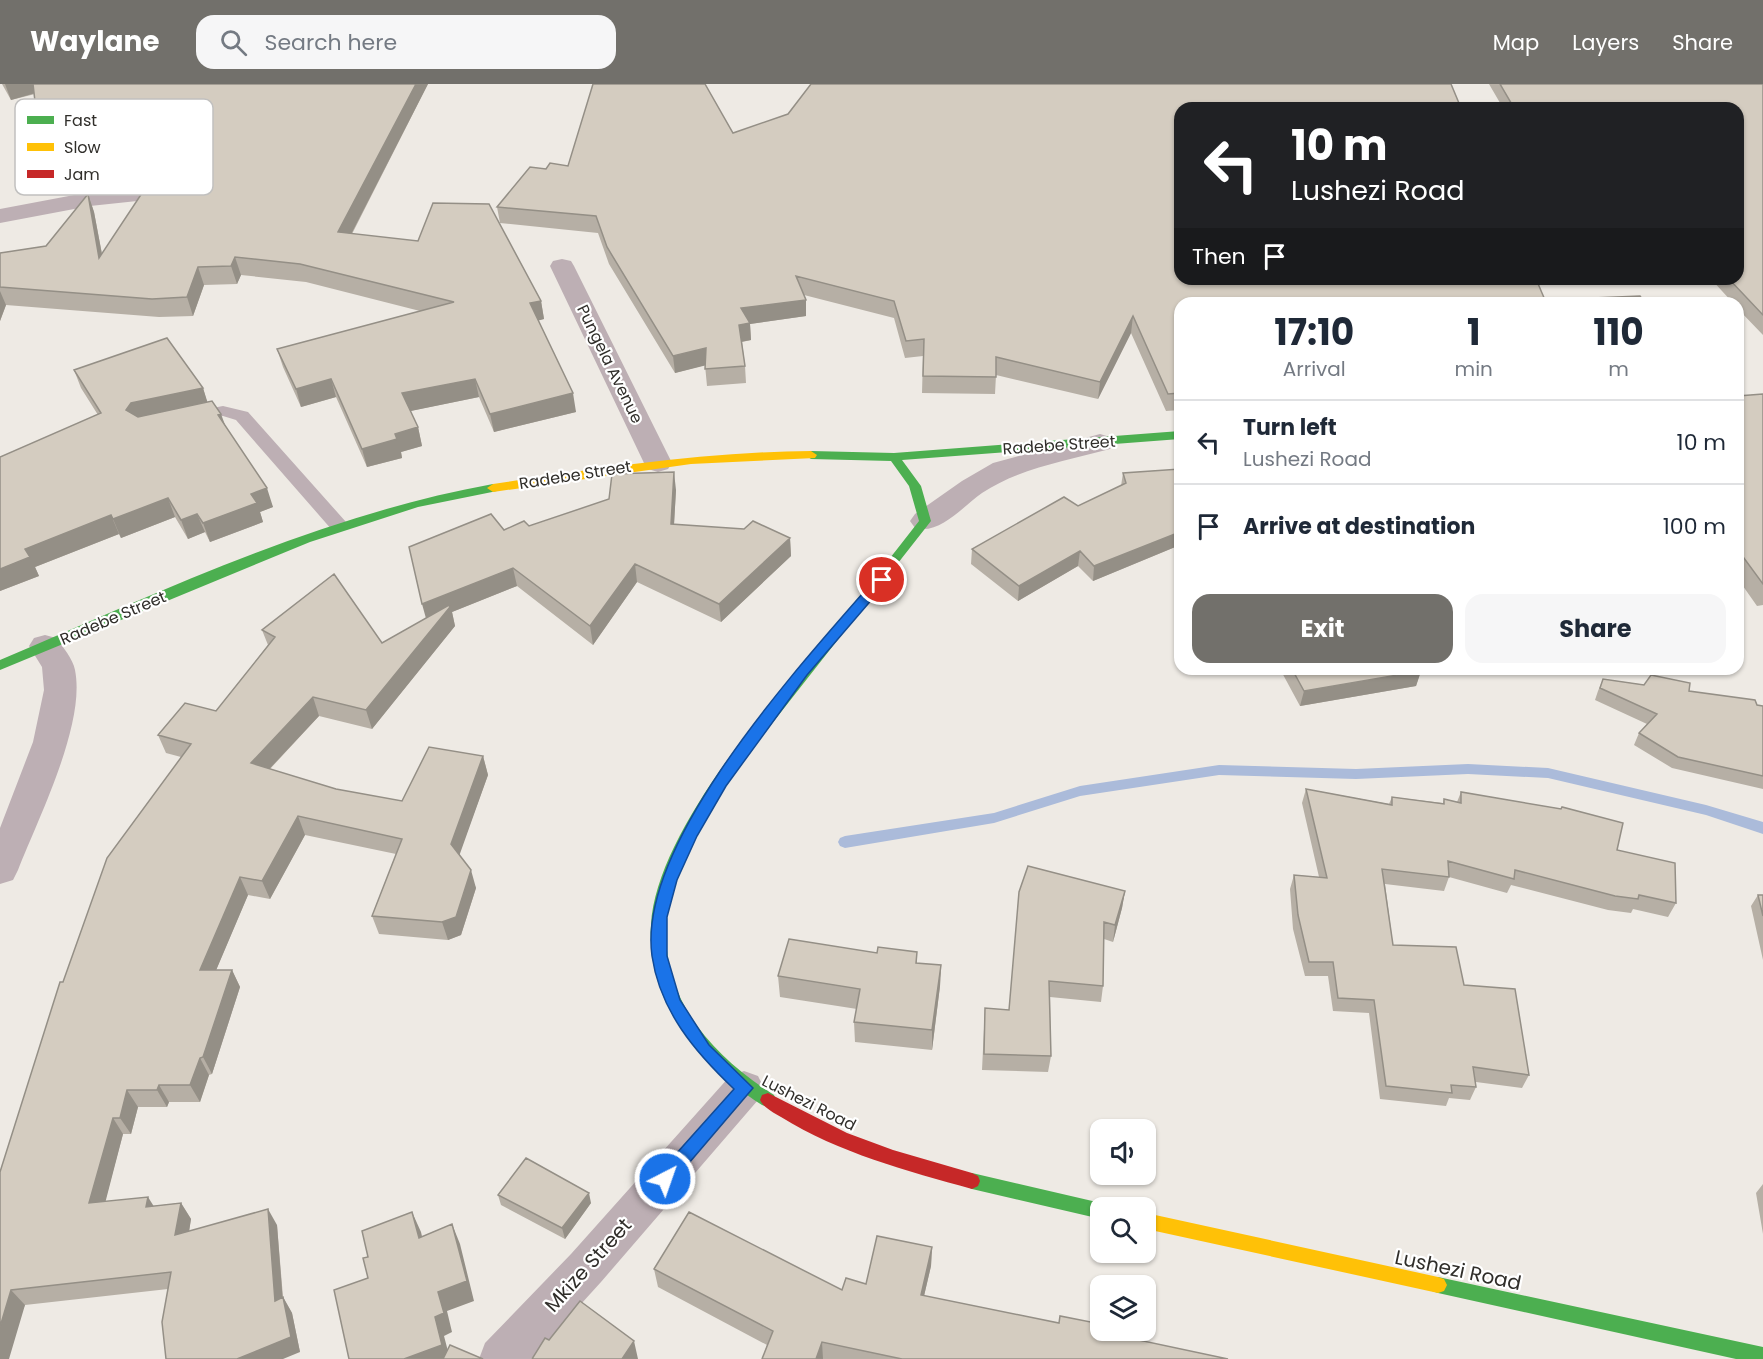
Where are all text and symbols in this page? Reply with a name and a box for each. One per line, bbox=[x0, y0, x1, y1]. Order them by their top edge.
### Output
search box bbox=[196, 15, 616, 69]
text: Waylane bbox=[30, 22, 160, 61]
icon: search bbox=[217, 26, 250, 59]
text: Search here bbox=[265, 27, 397, 58]
text: Map bbox=[1493, 28, 1539, 57]
text: Layers bbox=[1572, 28, 1639, 57]
text: Share bbox=[1672, 28, 1733, 57]
legend bbox=[15, 99, 213, 195]
text: Fast bbox=[64, 109, 97, 132]
text: 10 m bbox=[1291, 116, 1388, 175]
icon: left bbox=[1192, 126, 1270, 204]
text: Slow bbox=[64, 136, 101, 159]
text: Jam bbox=[64, 163, 100, 186]
text: Lushezi Road bbox=[1291, 172, 1464, 209]
icon: arrive bbox=[1258, 240, 1291, 273]
text: Then bbox=[1192, 241, 1246, 272]
street label: Pungela Avenue bbox=[571, 301, 649, 427]
text: 17:10 bbox=[1274, 307, 1354, 358]
text: 1 bbox=[1467, 307, 1481, 358]
text: 110 bbox=[1593, 307, 1644, 358]
text: Arrival bbox=[1283, 355, 1346, 383]
text: min bbox=[1455, 355, 1493, 383]
text: m bbox=[1608, 355, 1629, 383]
text: Turn left bbox=[1243, 412, 1337, 443]
icon: left bbox=[1192, 426, 1225, 459]
text: 10 m bbox=[1677, 427, 1726, 458]
street label: Radebe Street bbox=[1002, 430, 1116, 460]
text: Lushezi Road bbox=[1243, 445, 1371, 473]
street label: Radebe Street bbox=[517, 455, 633, 495]
icon: arrive bbox=[1192, 510, 1225, 543]
text: Arrive at destination bbox=[1243, 511, 1475, 542]
text: 100 m bbox=[1663, 511, 1726, 542]
pin bbox=[856, 554, 907, 605]
icon: arrive bbox=[865, 563, 898, 596]
street label: Radebe Street bbox=[56, 585, 170, 651]
button: Exit bbox=[1192, 594, 1453, 663]
button: Share bbox=[1465, 594, 1726, 663]
street label: Lushezi Road bbox=[758, 1069, 860, 1137]
map controls bbox=[1090, 1119, 1156, 1341]
button: sound bbox=[1090, 1119, 1156, 1185]
position arrow bbox=[633, 1147, 697, 1211]
button: search bbox=[1090, 1197, 1156, 1263]
street label: Mkize Street bbox=[538, 1212, 638, 1318]
street label: Lushezi Road bbox=[1392, 1243, 1524, 1297]
button: layers bbox=[1090, 1275, 1156, 1341]

